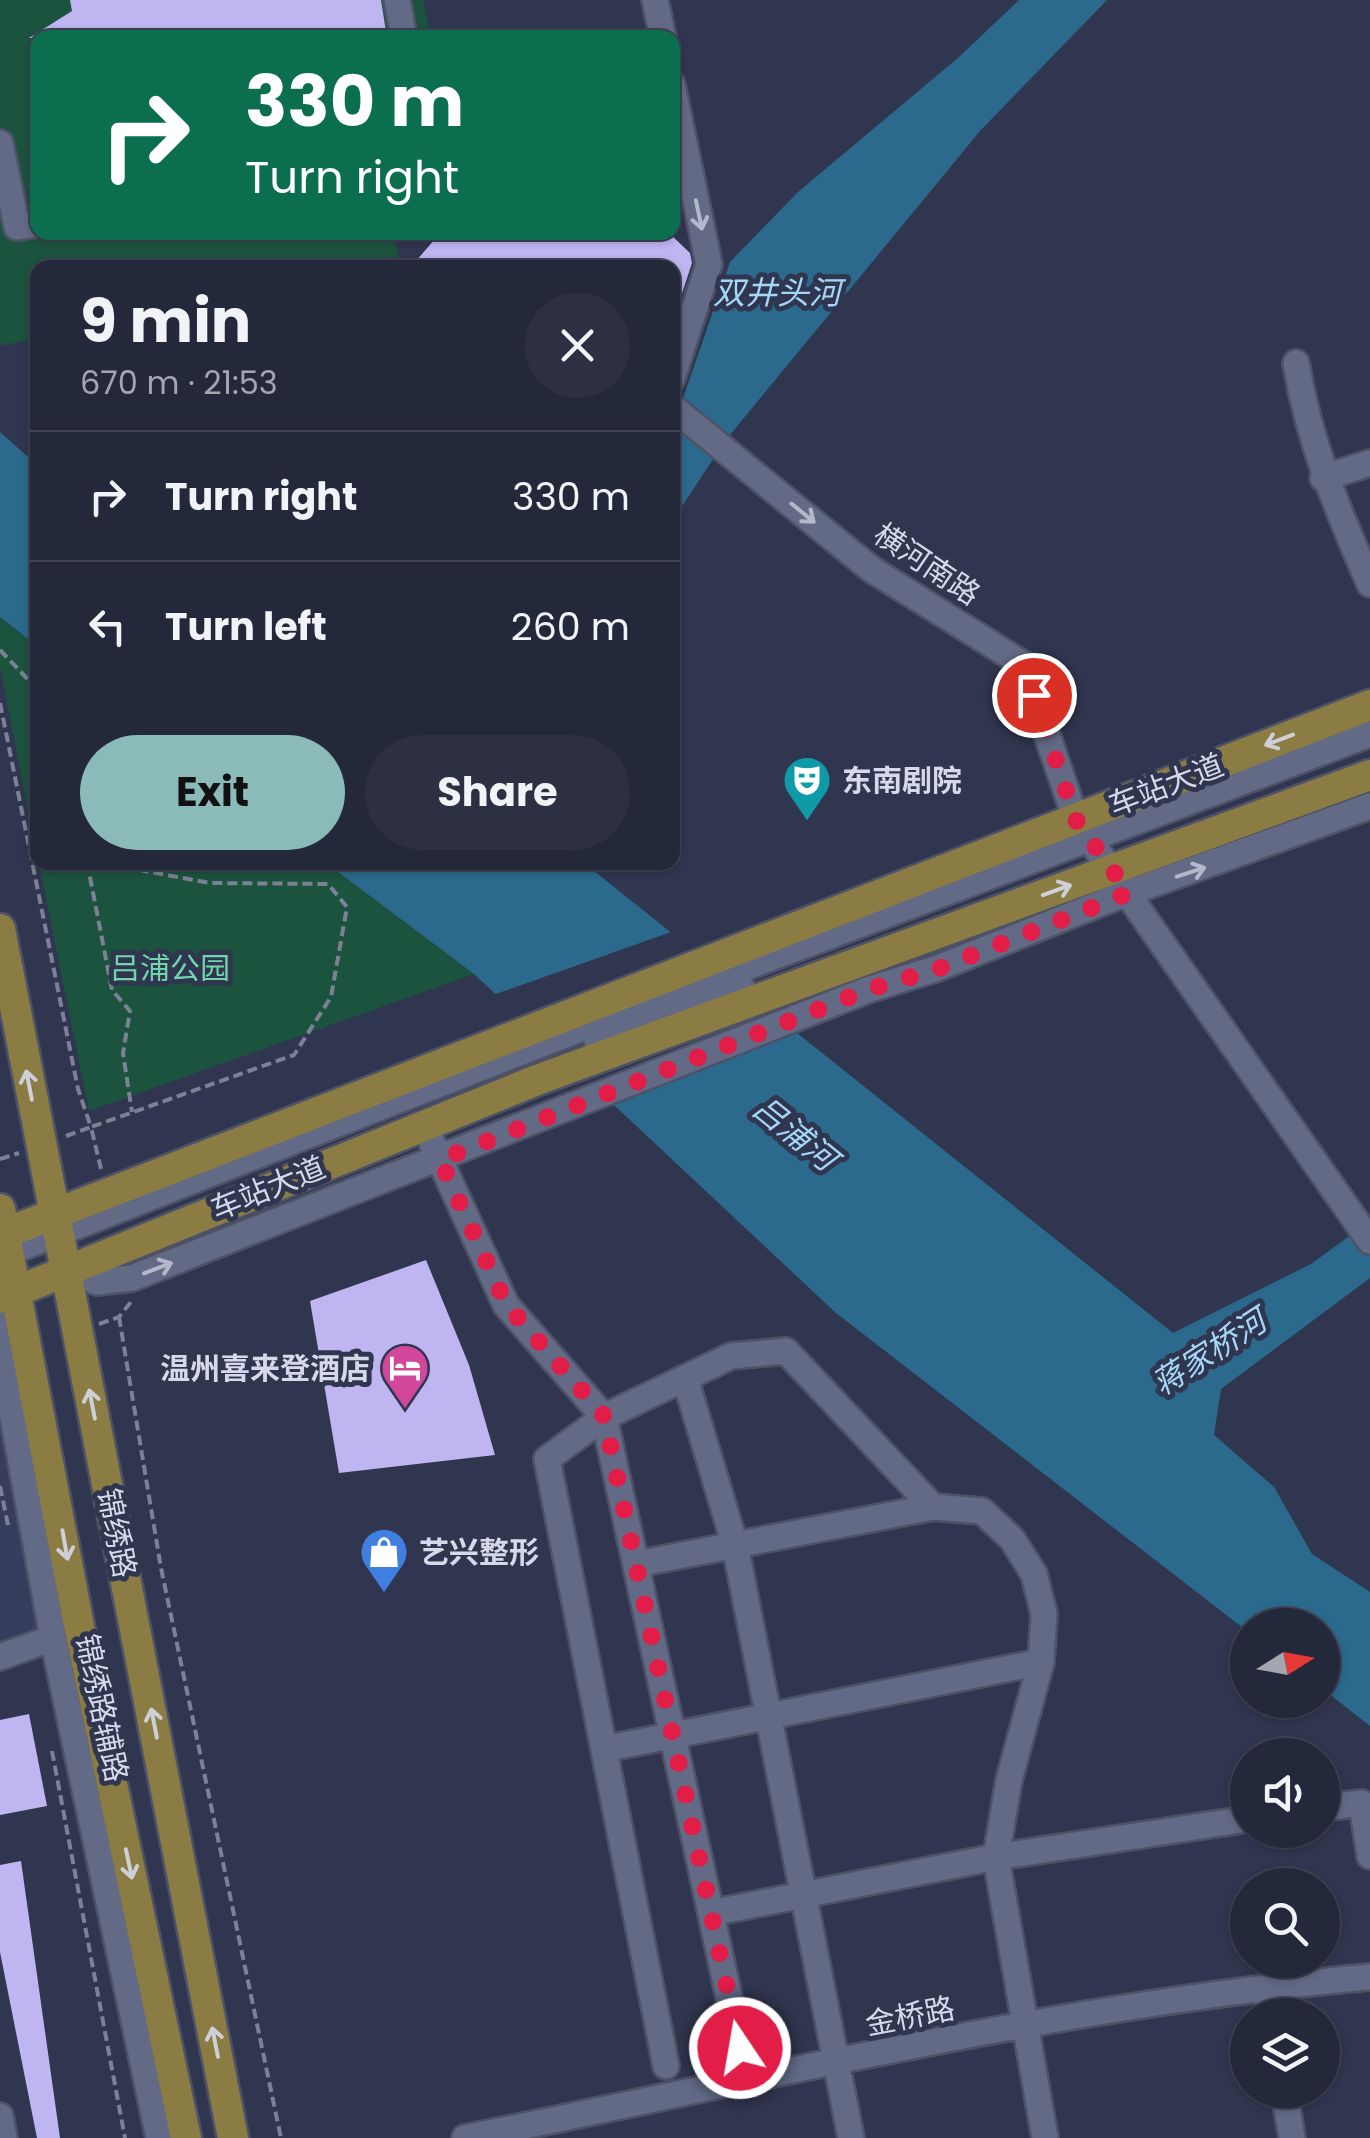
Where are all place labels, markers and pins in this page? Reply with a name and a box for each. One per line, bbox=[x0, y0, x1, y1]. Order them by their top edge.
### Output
pin bbox=[992, 653, 1077, 738]
theatre icon: 东南剧院 bbox=[781, 754, 833, 822]
place label: 东南剧院 bbox=[842, 759, 962, 802]
hotel icon: 温州喜来登酒店 bbox=[379, 1342, 431, 1410]
place label: 温州喜来登酒店 bbox=[160, 1347, 370, 1390]
shop icon: 艺兴整形 bbox=[358, 1526, 410, 1594]
place label: 艺兴整形 bbox=[419, 1531, 539, 1574]

